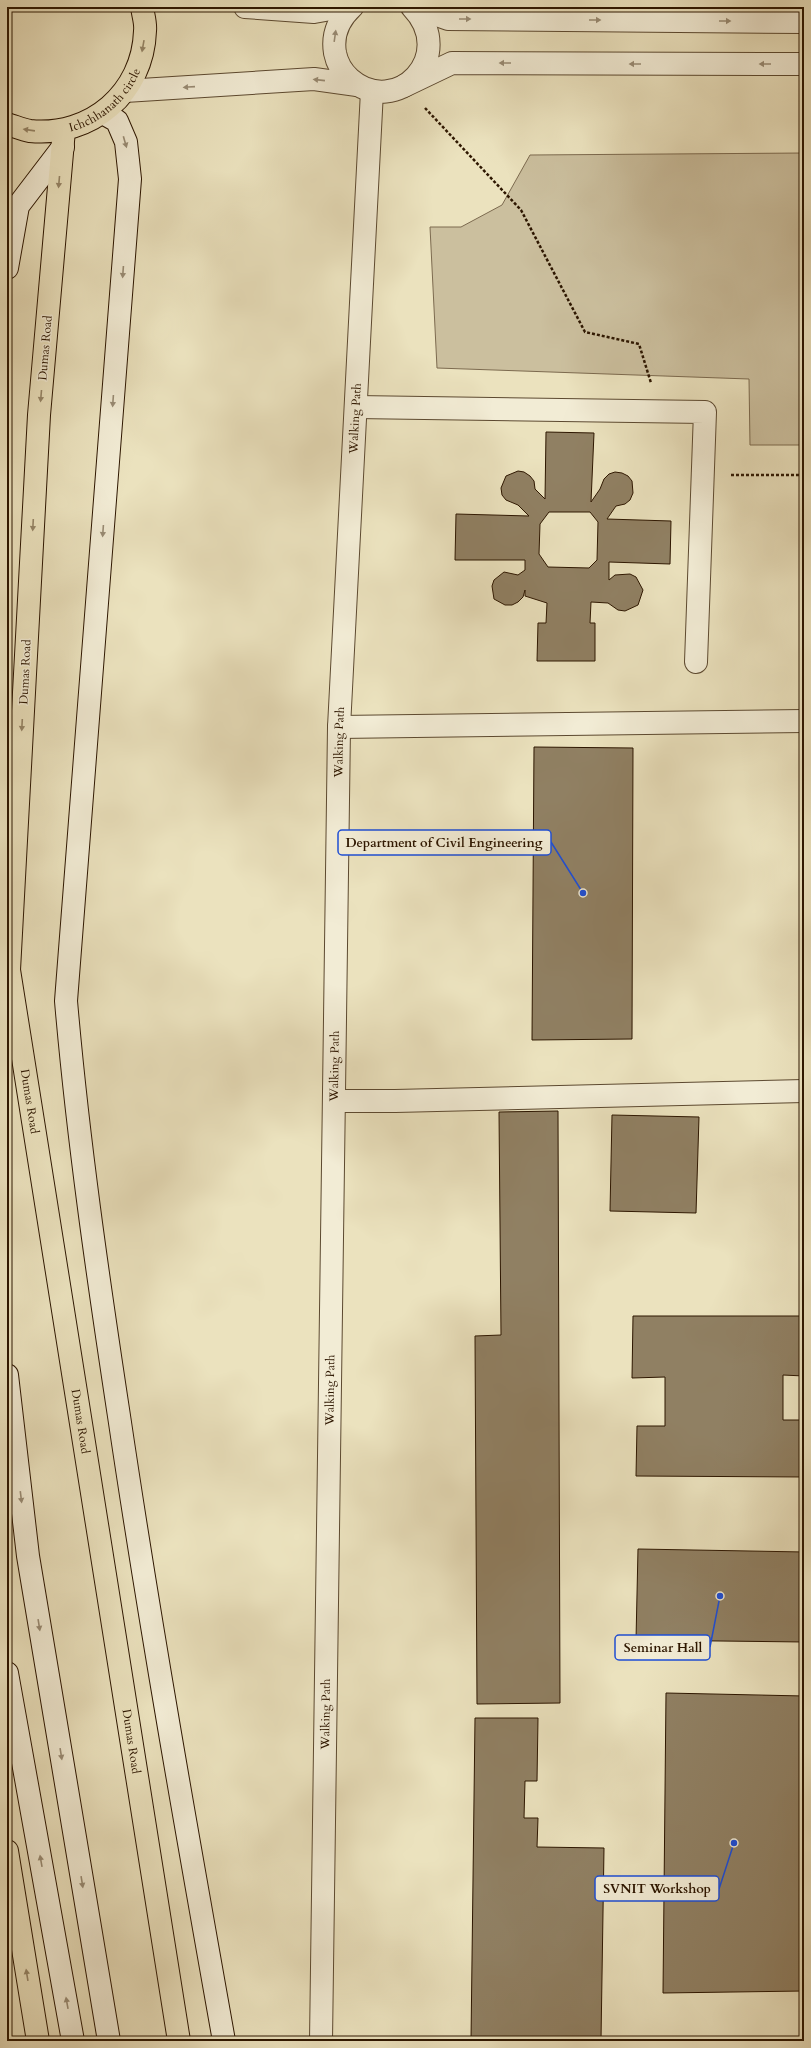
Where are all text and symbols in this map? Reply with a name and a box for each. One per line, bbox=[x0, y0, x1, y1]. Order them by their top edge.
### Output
one-way arrow bbox=[459, 16, 472, 22]
one-way arrow bbox=[589, 17, 602, 23]
one-way arrow bbox=[719, 18, 732, 24]
one-way arrow bbox=[332, 30, 338, 42]
one-way arrow bbox=[140, 39, 146, 52]
one-way arrow bbox=[498, 60, 511, 66]
one-way arrow bbox=[628, 61, 641, 67]
one-way arrow bbox=[758, 61, 771, 67]
street label: Ichchhanath circle bbox=[67, 66, 144, 136]
one-way arrow bbox=[312, 77, 325, 83]
one-way arrow bbox=[183, 84, 195, 91]
one-way arrow bbox=[23, 127, 36, 133]
one-way arrow bbox=[122, 137, 128, 149]
one-way arrow bbox=[56, 176, 63, 189]
one-way arrow bbox=[120, 266, 126, 278]
street label: Dumas Road bbox=[34, 314, 56, 381]
street label: Walking Path bbox=[345, 382, 365, 455]
one-way arrow bbox=[37, 390, 44, 402]
one-way arrow bbox=[109, 395, 116, 407]
one-way arrow bbox=[29, 519, 36, 531]
one-way arrow bbox=[99, 525, 106, 537]
street label: Dumas Road bbox=[15, 638, 35, 705]
street label: Walking Path bbox=[330, 706, 348, 779]
one-way arrow bbox=[19, 719, 25, 732]
callout: Department of Civil Engineering bbox=[338, 830, 551, 855]
text: Department of Civil Engineering bbox=[345, 834, 543, 852]
street label: Walking Path bbox=[326, 1030, 343, 1103]
street label: Dumas Road bbox=[17, 1068, 43, 1136]
street label: Walking Path bbox=[321, 1354, 338, 1427]
street label: Dumas Road bbox=[68, 1388, 94, 1456]
one-way arrow bbox=[18, 1491, 24, 1503]
one-way arrow bbox=[37, 1619, 43, 1632]
callout: Seminar Hall bbox=[615, 1635, 710, 1660]
text: Seminar Hall bbox=[624, 1639, 702, 1657]
street label: Walking Path bbox=[317, 1678, 334, 1751]
street label: Dumas Road bbox=[118, 1708, 145, 1776]
one-way arrow bbox=[58, 1748, 64, 1760]
one-way arrow bbox=[38, 1855, 44, 1867]
one-way arrow bbox=[79, 1876, 85, 1888]
callout: SVNIT Workshop bbox=[595, 1876, 719, 1901]
text: SVNIT Workshop bbox=[603, 1880, 711, 1898]
one-way arrow bbox=[24, 1969, 30, 1981]
one-way arrow bbox=[63, 1997, 69, 2009]

